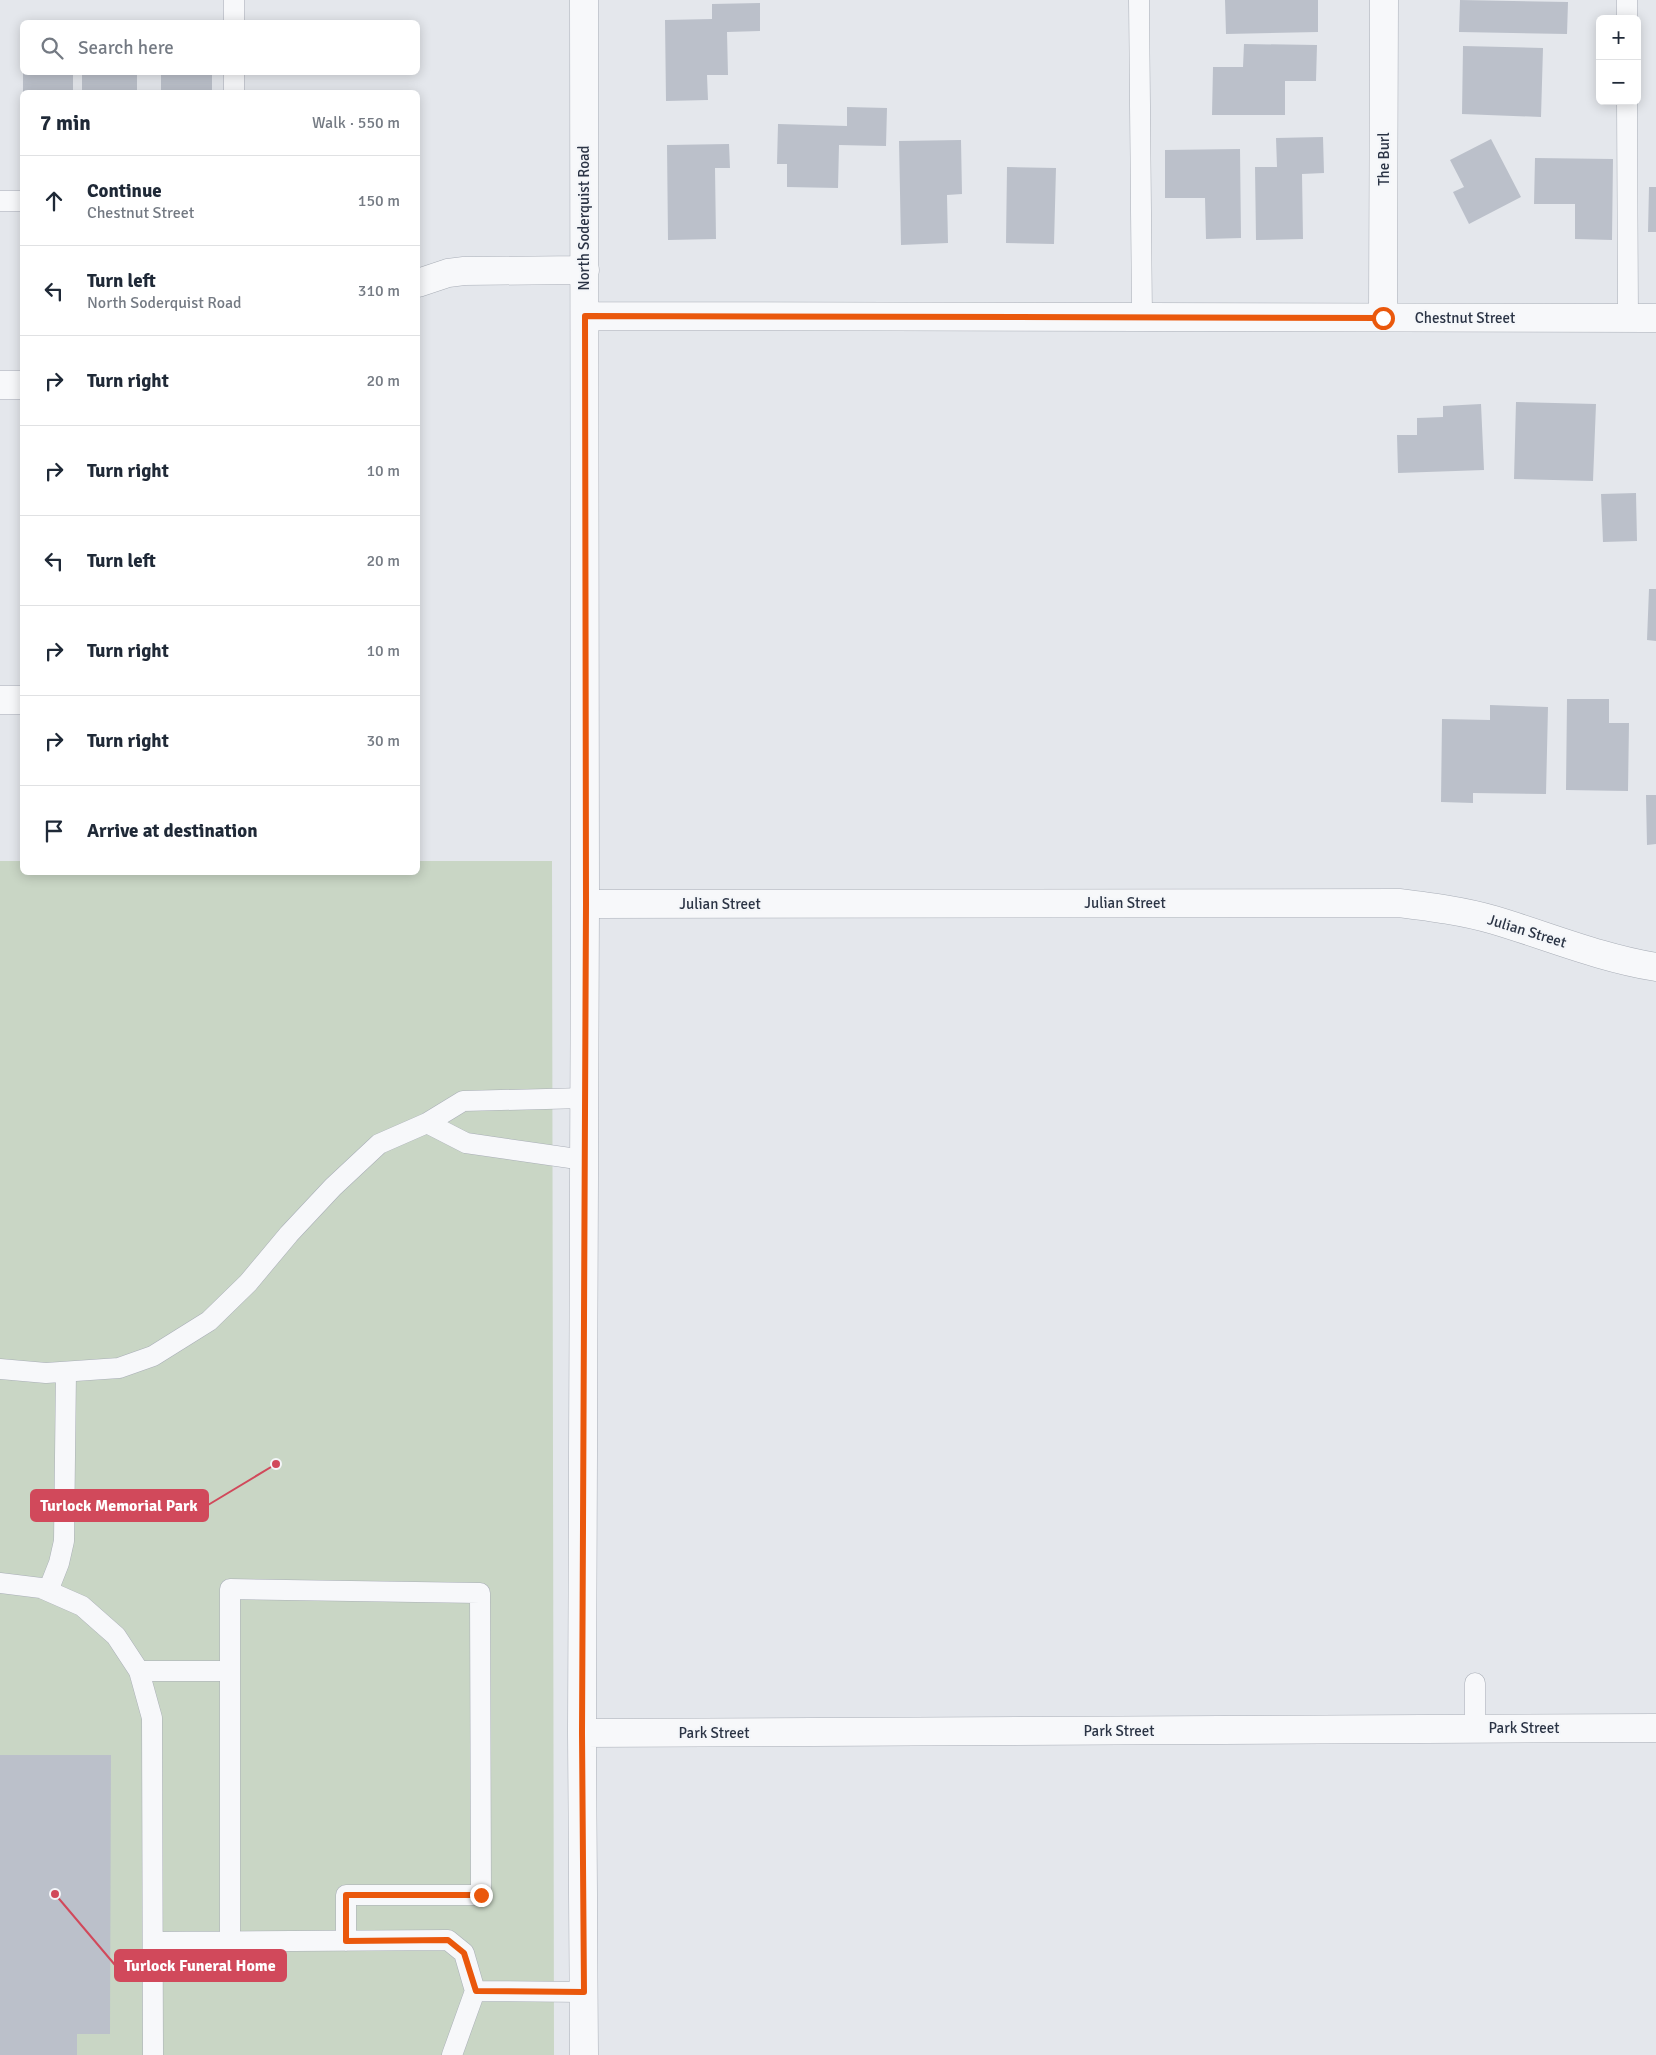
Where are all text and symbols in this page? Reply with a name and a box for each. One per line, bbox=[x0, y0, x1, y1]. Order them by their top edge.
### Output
map controls bbox=[1596, 15, 1641, 105]
button: + bbox=[1596, 15, 1641, 60]
search box bbox=[20, 20, 420, 75]
icon: search bbox=[38, 34, 66, 62]
text: Search here bbox=[78, 36, 174, 60]
button: − bbox=[1596, 60, 1641, 105]
text: 7 min bbox=[40, 110, 91, 136]
text: Walk · 550 m bbox=[312, 113, 400, 133]
street label: The Burl bbox=[1375, 132, 1393, 186]
street label: North Soderquist Road bbox=[575, 146, 593, 290]
text: Continue bbox=[87, 179, 162, 203]
icon: ahead bbox=[40, 187, 68, 215]
text: 150 m bbox=[358, 191, 400, 211]
text: Chestnut Street bbox=[87, 203, 194, 223]
text: Turn left bbox=[87, 269, 156, 293]
icon: left bbox=[40, 277, 68, 305]
text: 310 m bbox=[358, 281, 400, 301]
text: North Soderquist Road bbox=[87, 293, 242, 313]
route start bbox=[1372, 307, 1395, 330]
street label: Chestnut Street bbox=[1415, 309, 1515, 327]
icon: right bbox=[40, 367, 68, 395]
text: Turn right bbox=[87, 369, 169, 393]
text: 20 m bbox=[366, 371, 400, 391]
icon: right bbox=[40, 457, 68, 485]
text: Turn right bbox=[87, 459, 169, 483]
text: 10 m bbox=[366, 461, 400, 481]
icon: left bbox=[40, 547, 68, 575]
text: Turn left bbox=[87, 549, 156, 573]
text: 20 m bbox=[366, 551, 400, 571]
icon: right bbox=[40, 637, 68, 665]
text: Turn right bbox=[87, 639, 169, 663]
text: 10 m bbox=[366, 641, 400, 661]
icon: right bbox=[40, 727, 68, 755]
text: Turn right bbox=[87, 729, 169, 753]
text: 30 m bbox=[366, 731, 400, 751]
icon: arrive bbox=[40, 817, 68, 845]
text: Arrive at destination bbox=[87, 819, 258, 843]
street label: Julian Street bbox=[1084, 894, 1166, 912]
street label: Julian Street bbox=[679, 895, 761, 913]
street label: Julian Street bbox=[1485, 910, 1569, 952]
callout: Turlock Memorial Park bbox=[31, 1490, 208, 1521]
text: Turlock Memorial Park bbox=[40, 1496, 198, 1516]
street label: Park Street bbox=[1488, 1719, 1560, 1737]
street label: Park Street bbox=[1083, 1722, 1155, 1740]
street label: Park Street bbox=[678, 1724, 750, 1742]
route end bbox=[470, 1884, 493, 1907]
callout: Turlock Funeral Home bbox=[115, 1950, 286, 1981]
text: Turlock Funeral Home bbox=[124, 1956, 276, 1976]

